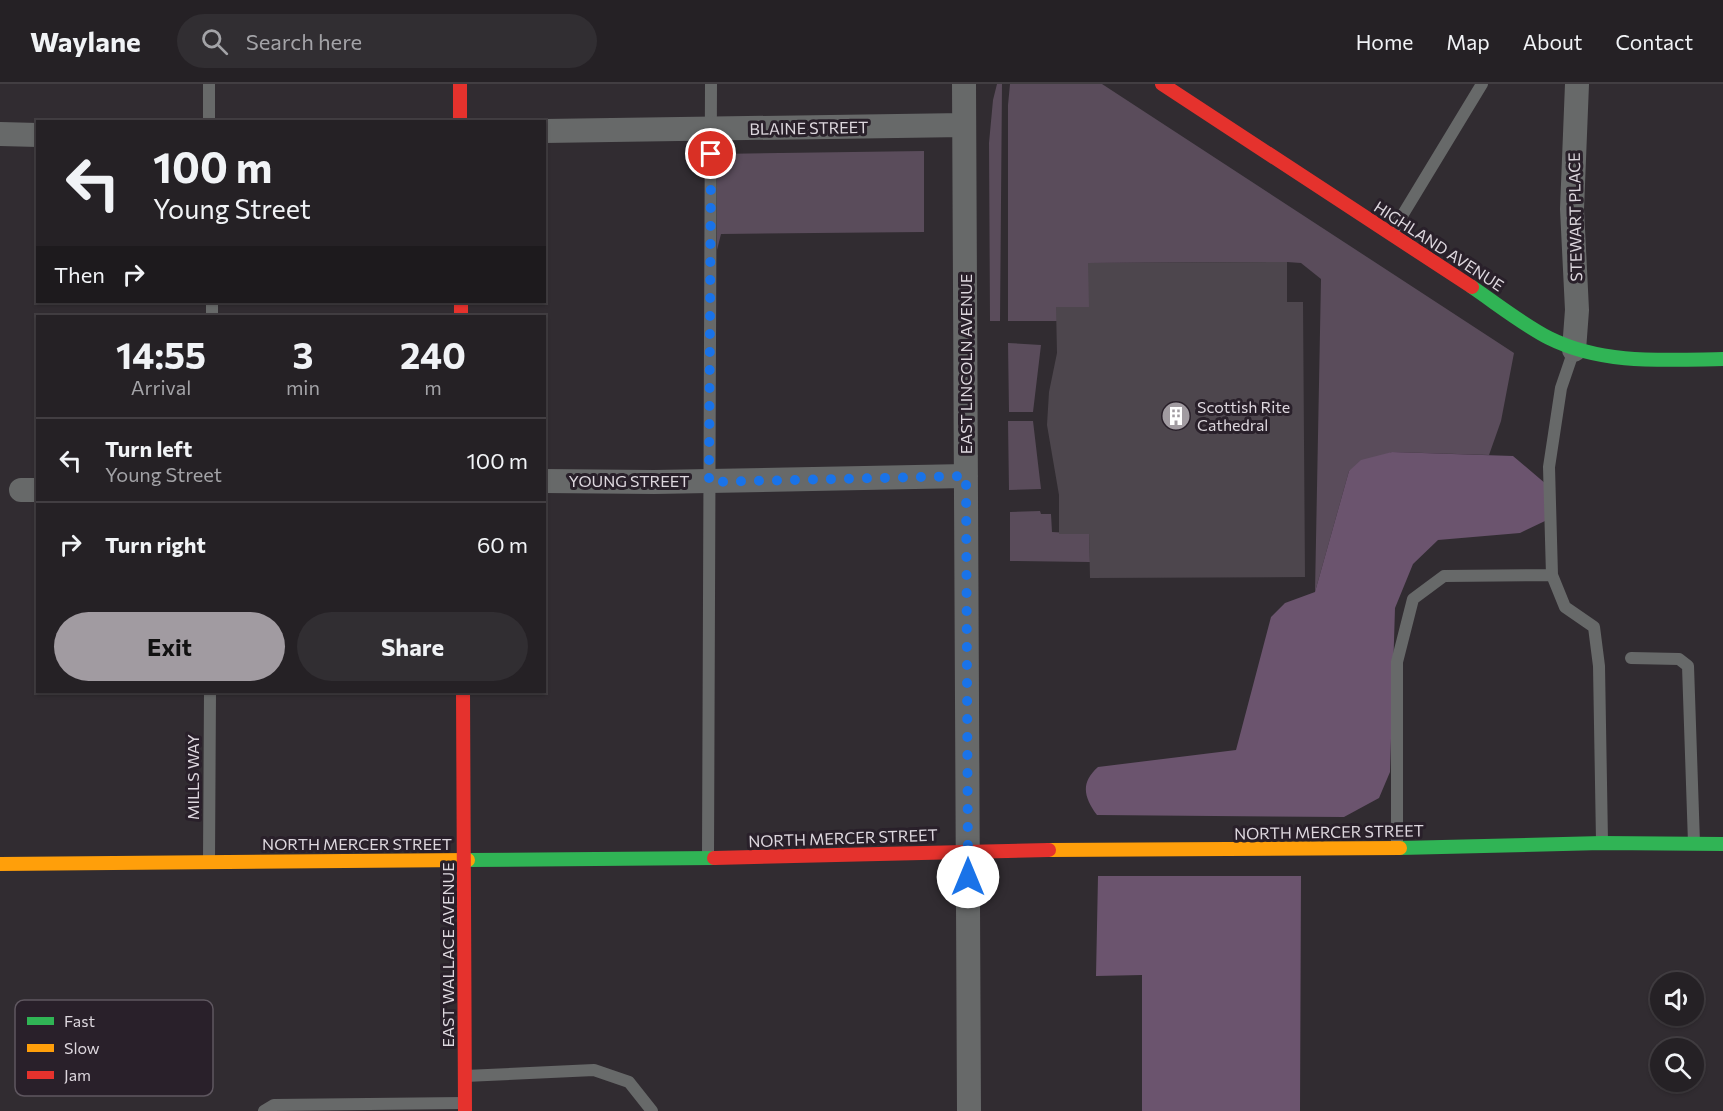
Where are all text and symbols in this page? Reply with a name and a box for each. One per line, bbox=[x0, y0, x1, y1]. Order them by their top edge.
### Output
search box bbox=[177, 14, 597, 68]
text: Waylane bbox=[30, 24, 141, 58]
icon: search bbox=[198, 25, 231, 58]
text: Search here bbox=[246, 28, 362, 55]
text: Home bbox=[1356, 29, 1413, 54]
text: Map bbox=[1446, 29, 1490, 54]
text: About bbox=[1523, 29, 1582, 54]
text: Contact bbox=[1615, 29, 1693, 54]
street label: BLAINE STREET bbox=[749, 117, 869, 138]
pin bbox=[685, 128, 736, 179]
icon: arrive bbox=[694, 137, 727, 170]
text: 100 m bbox=[153, 140, 273, 192]
icon: left bbox=[54, 144, 132, 222]
street label: STEWART PLACE bbox=[1564, 152, 1585, 282]
text: Young Street bbox=[153, 192, 311, 225]
street label: HIGHLAND AVENUE bbox=[1371, 197, 1508, 295]
icon: right bbox=[117, 258, 150, 291]
text: Then bbox=[54, 261, 105, 288]
street label: EAST LINCOLN AVENUE bbox=[956, 274, 975, 454]
text: 14:55 bbox=[116, 332, 206, 376]
text: 3 bbox=[292, 332, 313, 376]
text: 240 bbox=[400, 332, 466, 376]
text: Arrival bbox=[131, 375, 191, 399]
text: min bbox=[286, 375, 320, 399]
text: m bbox=[424, 375, 442, 399]
place label: Scottish Rite Cathedral bbox=[1197, 397, 1290, 434]
building icon: Scottish Rite Cathedral bbox=[1160, 400, 1192, 432]
text: Turn left bbox=[105, 435, 192, 462]
icon: left bbox=[54, 444, 87, 477]
text: 100 m bbox=[466, 447, 528, 474]
text: Young Street bbox=[105, 462, 222, 486]
street label: YOUNG STREET bbox=[569, 471, 689, 490]
icon: right bbox=[54, 528, 87, 561]
text: Turn right bbox=[105, 531, 206, 558]
text: 60 m bbox=[477, 531, 528, 558]
button: Exit bbox=[54, 612, 285, 681]
button: Share bbox=[297, 612, 528, 681]
street label: MILLS WAY bbox=[183, 734, 202, 820]
street label: NORTH MERCER STREET bbox=[1234, 820, 1424, 843]
street label: NORTH MERCER STREET bbox=[748, 825, 938, 850]
street label: NORTH MERCER STREET bbox=[262, 834, 452, 853]
position arrow bbox=[936, 845, 1000, 909]
street label: EAST WALLACE AVENUE bbox=[438, 862, 457, 1048]
map controls bbox=[1650, 972, 1704, 1092]
button: sound bbox=[1650, 972, 1704, 1026]
legend bbox=[15, 1000, 213, 1096]
text: Fast bbox=[64, 1011, 95, 1030]
text: Slow bbox=[64, 1038, 100, 1057]
button: search bbox=[1650, 1038, 1704, 1092]
text: Jam bbox=[64, 1065, 91, 1084]

